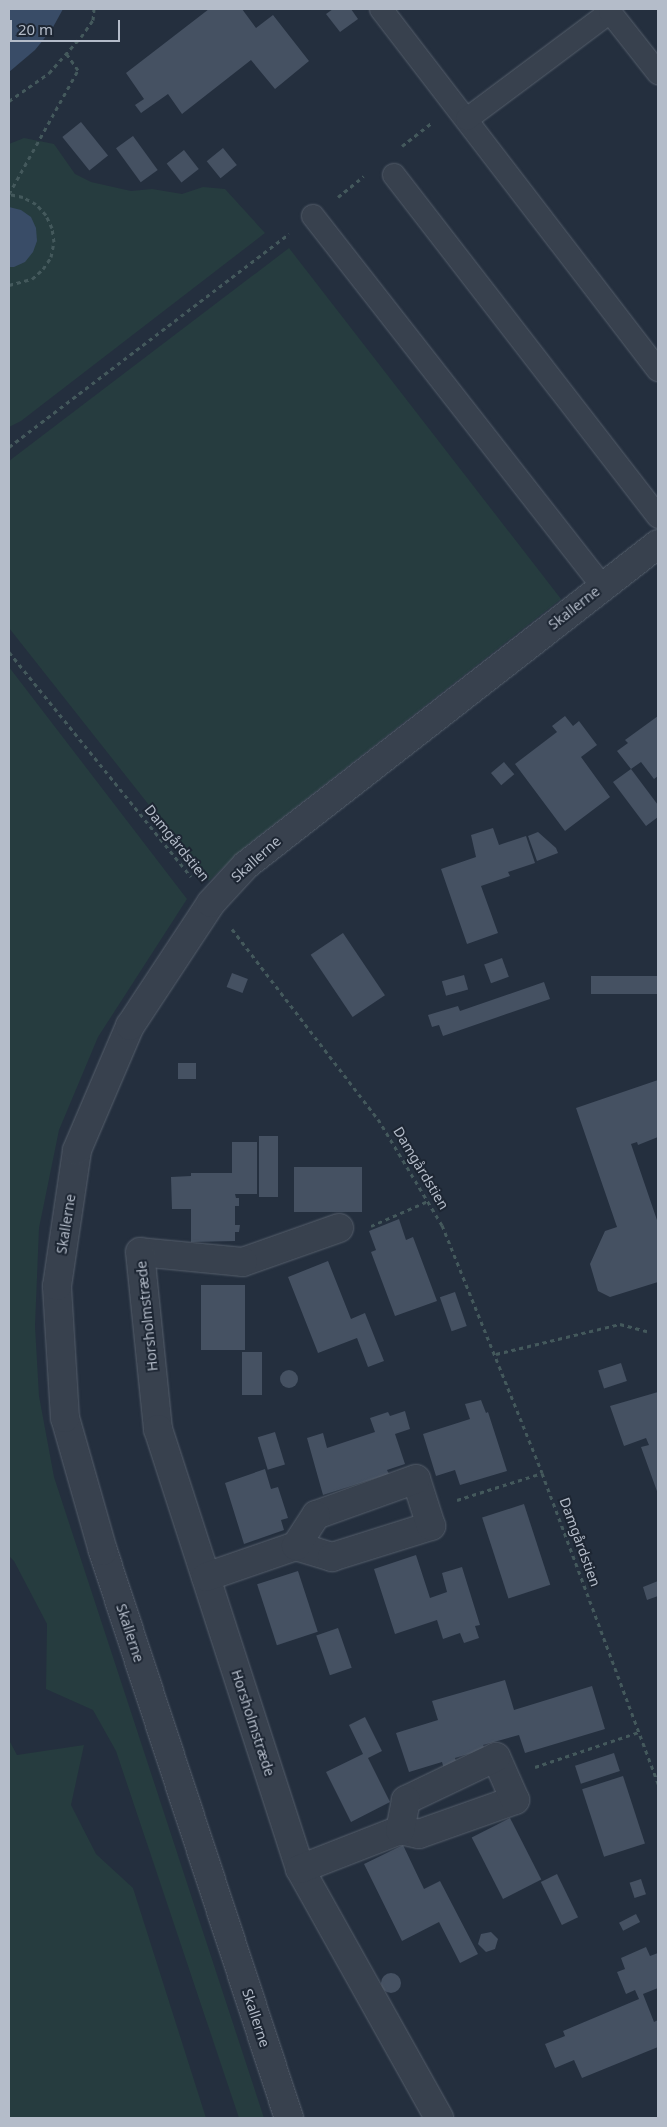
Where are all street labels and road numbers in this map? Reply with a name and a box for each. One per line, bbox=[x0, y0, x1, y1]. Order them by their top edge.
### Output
street label: Skallerne bbox=[545, 583, 603, 633]
street label: Damgårdstien bbox=[141, 801, 213, 885]
street label: Skallerne bbox=[228, 833, 284, 885]
street label: Damgårdstien bbox=[390, 1124, 452, 1212]
street label: Skallerne bbox=[53, 1193, 79, 1255]
street label: Horsholmstræde bbox=[133, 1260, 161, 1372]
street label: Damgårdstien bbox=[556, 1495, 604, 1589]
street label: Skallerne bbox=[113, 1602, 147, 1664]
street label: Horsholmstræde bbox=[228, 1668, 278, 1778]
street label: Skallerne bbox=[239, 1987, 273, 2049]

